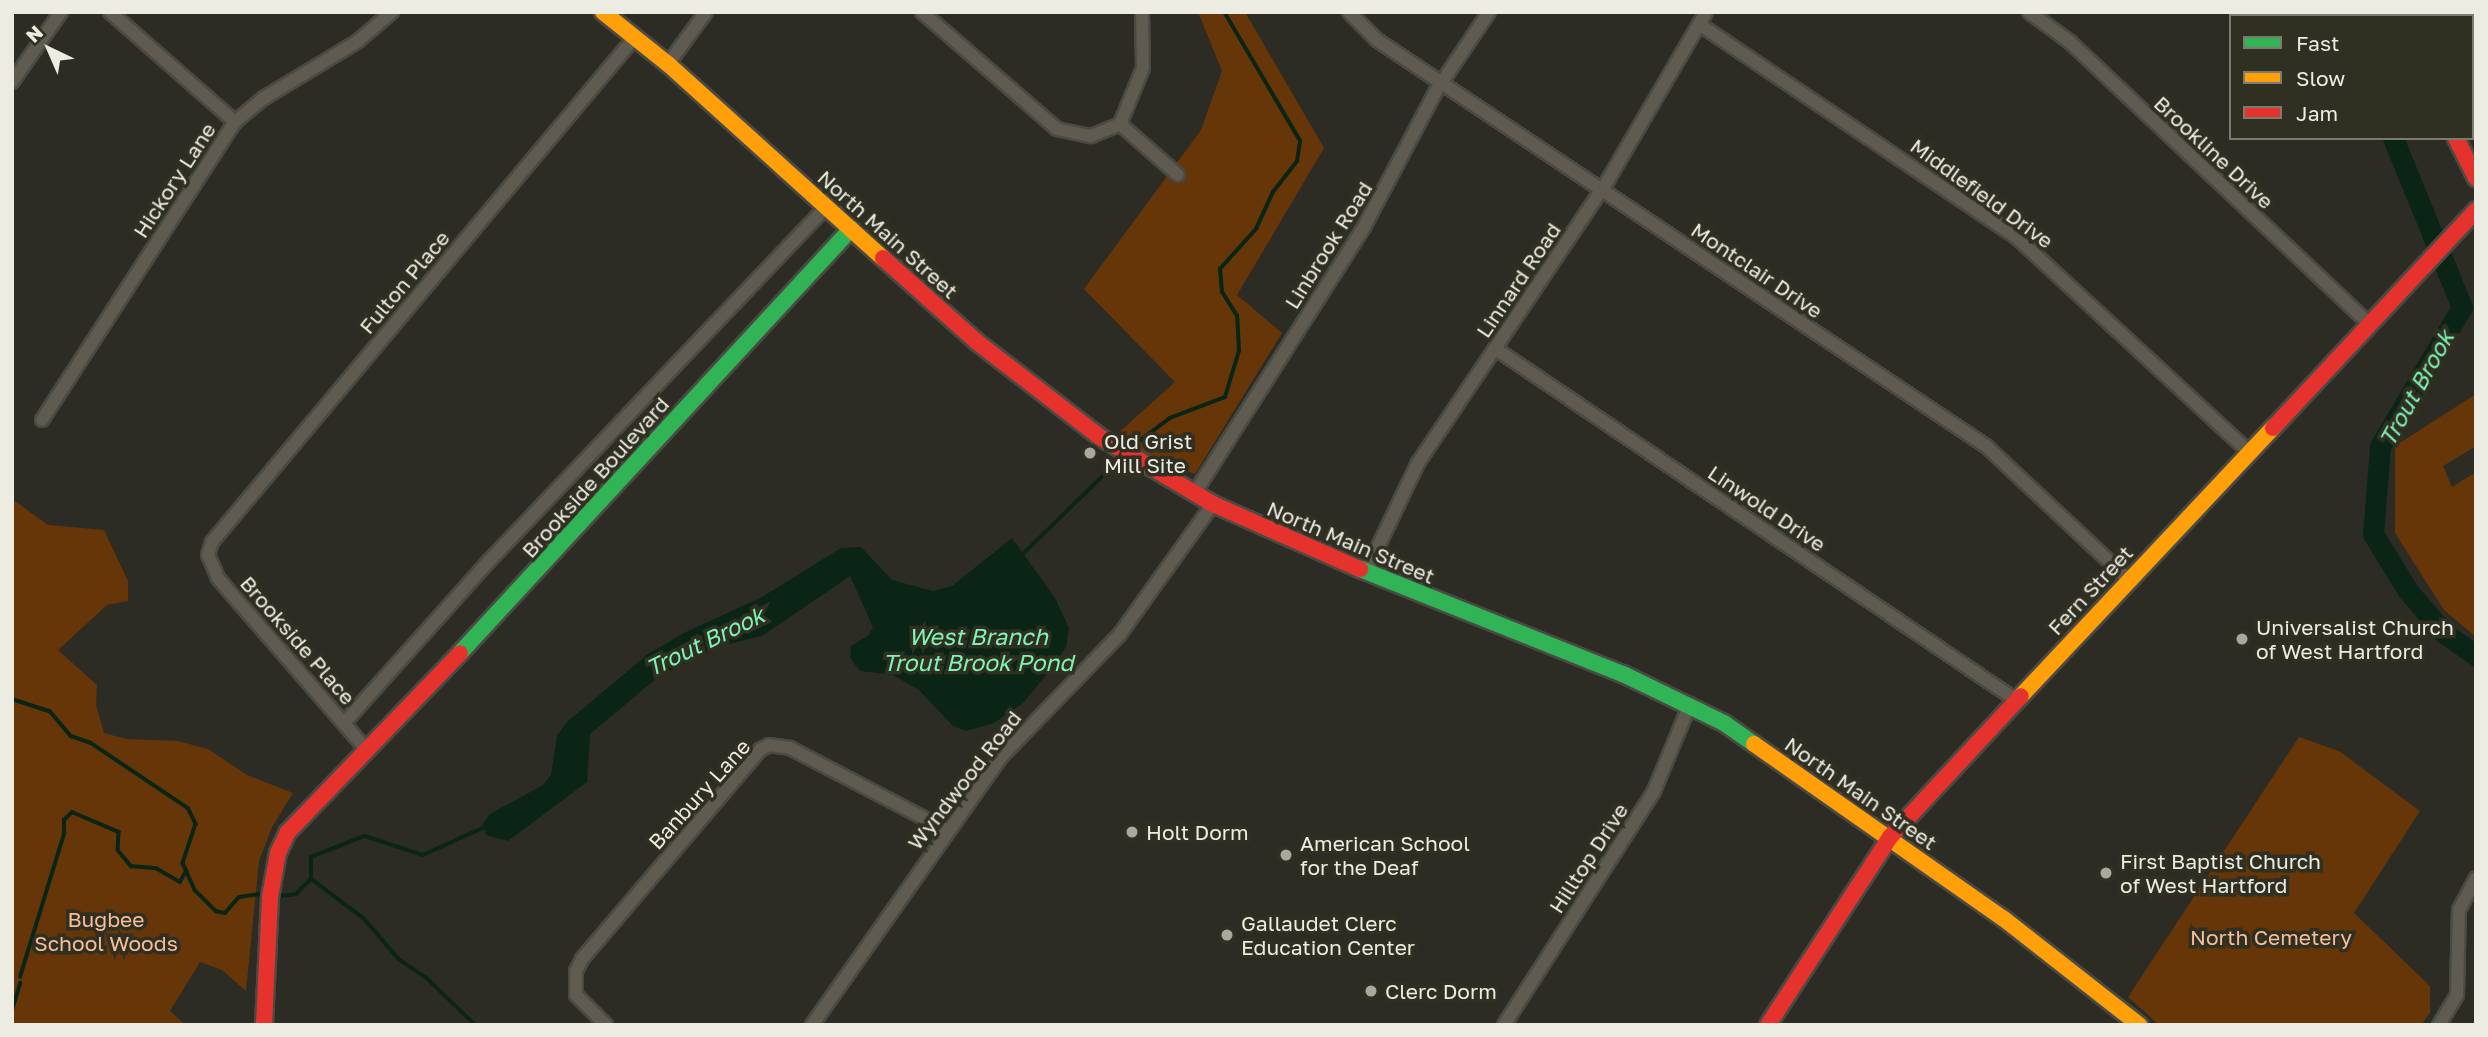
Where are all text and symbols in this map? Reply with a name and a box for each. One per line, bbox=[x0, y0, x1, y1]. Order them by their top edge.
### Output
north arrow bbox=[14, 14, 84, 84]
legend bbox=[2229, 14, 2474, 140]
text: N bbox=[21, 20, 47, 47]
text: Fast bbox=[2296, 30, 2339, 56]
text: Slow bbox=[2296, 65, 2345, 91]
street label: Brookline Drive bbox=[2149, 90, 2279, 214]
text: Jam bbox=[2296, 100, 2338, 126]
street label: Hickory Lane bbox=[127, 118, 221, 242]
street label: Middlefield Drive bbox=[1906, 133, 2058, 253]
street label: North Main Street bbox=[813, 165, 963, 303]
street label: Linbrook Road bbox=[1279, 177, 1377, 313]
street label: Montclair Drive bbox=[1687, 217, 1827, 323]
street label: Linnard Road bbox=[1470, 218, 1566, 342]
street label: Fulton Place bbox=[354, 225, 454, 339]
water label: Trout Brook bbox=[2373, 325, 2459, 451]
street label: Brookside Boulevard bbox=[516, 391, 674, 563]
place label: Old Grist Mill Site bbox=[1104, 428, 1192, 478]
marker: Old Grist Mill Site bbox=[1082, 445, 1098, 461]
street label: Linwold Drive bbox=[1703, 459, 1831, 557]
street label: North Main Street bbox=[1263, 495, 1439, 589]
street label: Fern Street bbox=[2042, 540, 2138, 640]
street label: Brookside Place bbox=[235, 571, 361, 709]
water label: Trout Brook bbox=[641, 600, 769, 682]
place label: Universalist Church of West Hartford bbox=[2256, 614, 2454, 664]
water label: West Branch Trout Brook Pond bbox=[882, 622, 1074, 676]
marker: Universalist Church of West Hartford bbox=[2234, 631, 2250, 647]
street label: Wyndwood Road bbox=[902, 706, 1026, 854]
street label: North Main Street bbox=[1780, 731, 1942, 855]
street label: Banbury Lane bbox=[643, 734, 755, 854]
street label: Hilltop Drive bbox=[1543, 798, 1633, 918]
place label: Holt Dorm bbox=[1146, 819, 1249, 845]
marker: Holt Dorm bbox=[1124, 824, 1140, 840]
place label: American School for the Deaf bbox=[1300, 830, 1470, 880]
marker: American School for the Deaf bbox=[1278, 847, 1294, 863]
place label: First Baptist Church of West Hartford bbox=[2120, 848, 2321, 898]
marker: First Baptist Church of West Hartford bbox=[2098, 865, 2114, 881]
park label: Bugbee School Woods bbox=[34, 906, 178, 956]
place label: Gallaudet Clerc Education Center bbox=[1241, 910, 1415, 960]
park label: North Cemetery bbox=[2190, 924, 2352, 950]
marker: Gallaudet Clerc Education Center bbox=[1219, 927, 1235, 943]
place label: Clerc Dorm bbox=[1385, 978, 1497, 1004]
marker: Clerc Dorm bbox=[1363, 983, 1379, 999]

